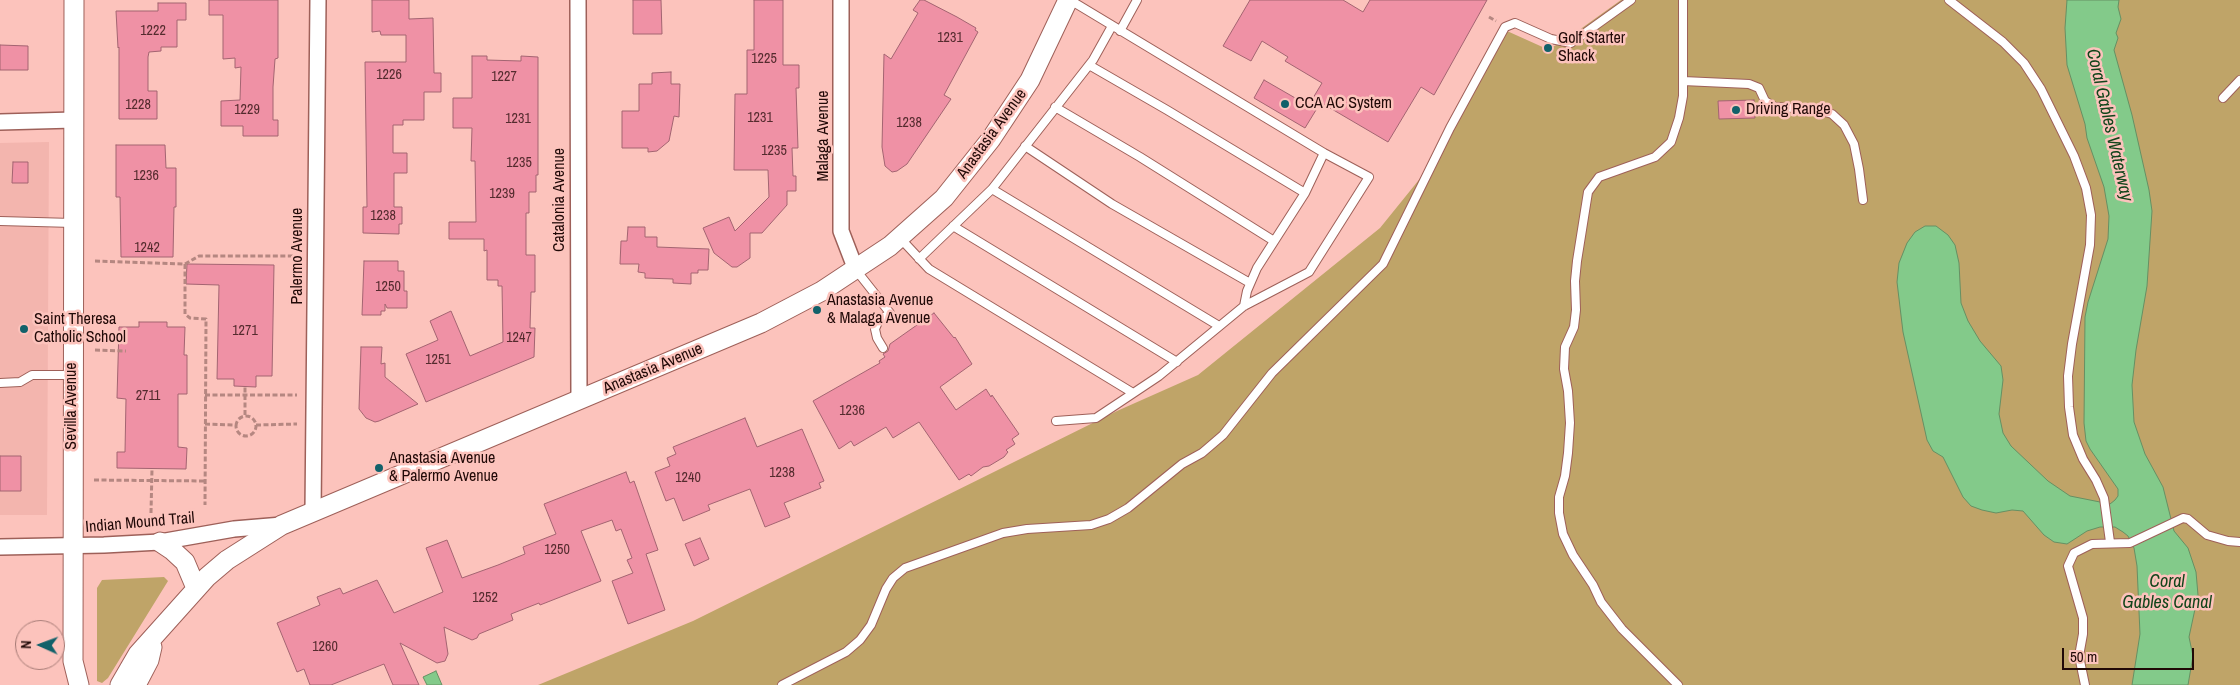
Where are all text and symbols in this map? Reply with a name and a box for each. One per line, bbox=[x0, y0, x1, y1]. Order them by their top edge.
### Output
house number: 1222 bbox=[140, 23, 166, 39]
place label: Golf Starter Shack bbox=[1558, 29, 1625, 67]
house number: 1231 bbox=[937, 30, 963, 46]
marker: Golf Starter Shack bbox=[1542, 42, 1554, 54]
water label: Coral Gables Waterway bbox=[2081, 47, 2137, 203]
house number: 1225 bbox=[751, 51, 777, 67]
house number: 1226 bbox=[376, 67, 402, 83]
house number: 1227 bbox=[491, 69, 517, 85]
street label: Anastasia Avenue bbox=[953, 85, 1031, 183]
street label: Malaga Avenue bbox=[814, 91, 834, 181]
place label: CCA AC System bbox=[1295, 94, 1392, 114]
house number: 1228 bbox=[125, 97, 151, 113]
marker: CCA AC System bbox=[1279, 98, 1291, 110]
place label: Driving Range bbox=[1746, 100, 1831, 120]
house number: 1229 bbox=[234, 102, 260, 118]
marker: Driving Range bbox=[1730, 104, 1742, 116]
house number: 1231 bbox=[747, 110, 773, 126]
house number: 1231 bbox=[505, 111, 531, 127]
house number: 1238 bbox=[896, 115, 922, 131]
house number: 1235 bbox=[761, 143, 787, 159]
street label: Catalonia Avenue bbox=[550, 148, 570, 252]
house number: 1235 bbox=[506, 155, 532, 171]
house number: 1236 bbox=[133, 168, 159, 184]
house number: 1239 bbox=[489, 186, 515, 202]
street label: Palermo Avenue bbox=[288, 208, 308, 304]
house number: 1238 bbox=[370, 208, 396, 224]
house number: 1242 bbox=[134, 240, 160, 256]
house number: 1250 bbox=[375, 279, 401, 295]
place label: Anastasia Avenue & Malaga Avenue bbox=[827, 291, 933, 329]
marker: Anastasia Avenue & Malaga Avenue bbox=[811, 304, 823, 316]
place label: Saint Theresa Catholic School bbox=[34, 310, 126, 348]
marker: Saint Theresa Catholic School bbox=[18, 323, 30, 335]
house number: 1271 bbox=[232, 323, 258, 339]
house number: 1247 bbox=[506, 330, 532, 346]
street label: Anastasia Avenue bbox=[600, 339, 706, 399]
house number: 1251 bbox=[425, 352, 451, 368]
street label: Sevilla Avenue bbox=[62, 362, 82, 450]
house number: 2711 bbox=[136, 388, 160, 404]
house number: 1236 bbox=[839, 403, 865, 419]
place label: Anastasia Avenue & Palermo Avenue bbox=[389, 449, 498, 487]
marker: Anastasia Avenue & Palermo Avenue bbox=[373, 462, 385, 474]
house number: 1238 bbox=[769, 465, 795, 481]
house number: 1240 bbox=[675, 470, 701, 486]
street label: Indian Mound Trail bbox=[85, 509, 195, 537]
house number: 1250 bbox=[544, 542, 570, 558]
water label: Coral Gables Canal bbox=[2122, 571, 2212, 614]
house number: 1252 bbox=[472, 590, 498, 606]
north arrow bbox=[15, 620, 65, 670]
scale bar bbox=[2065, 638, 2198, 670]
house number: 1260 bbox=[312, 639, 338, 655]
text: N bbox=[17, 640, 35, 649]
text: 50 m bbox=[2070, 646, 2097, 667]

